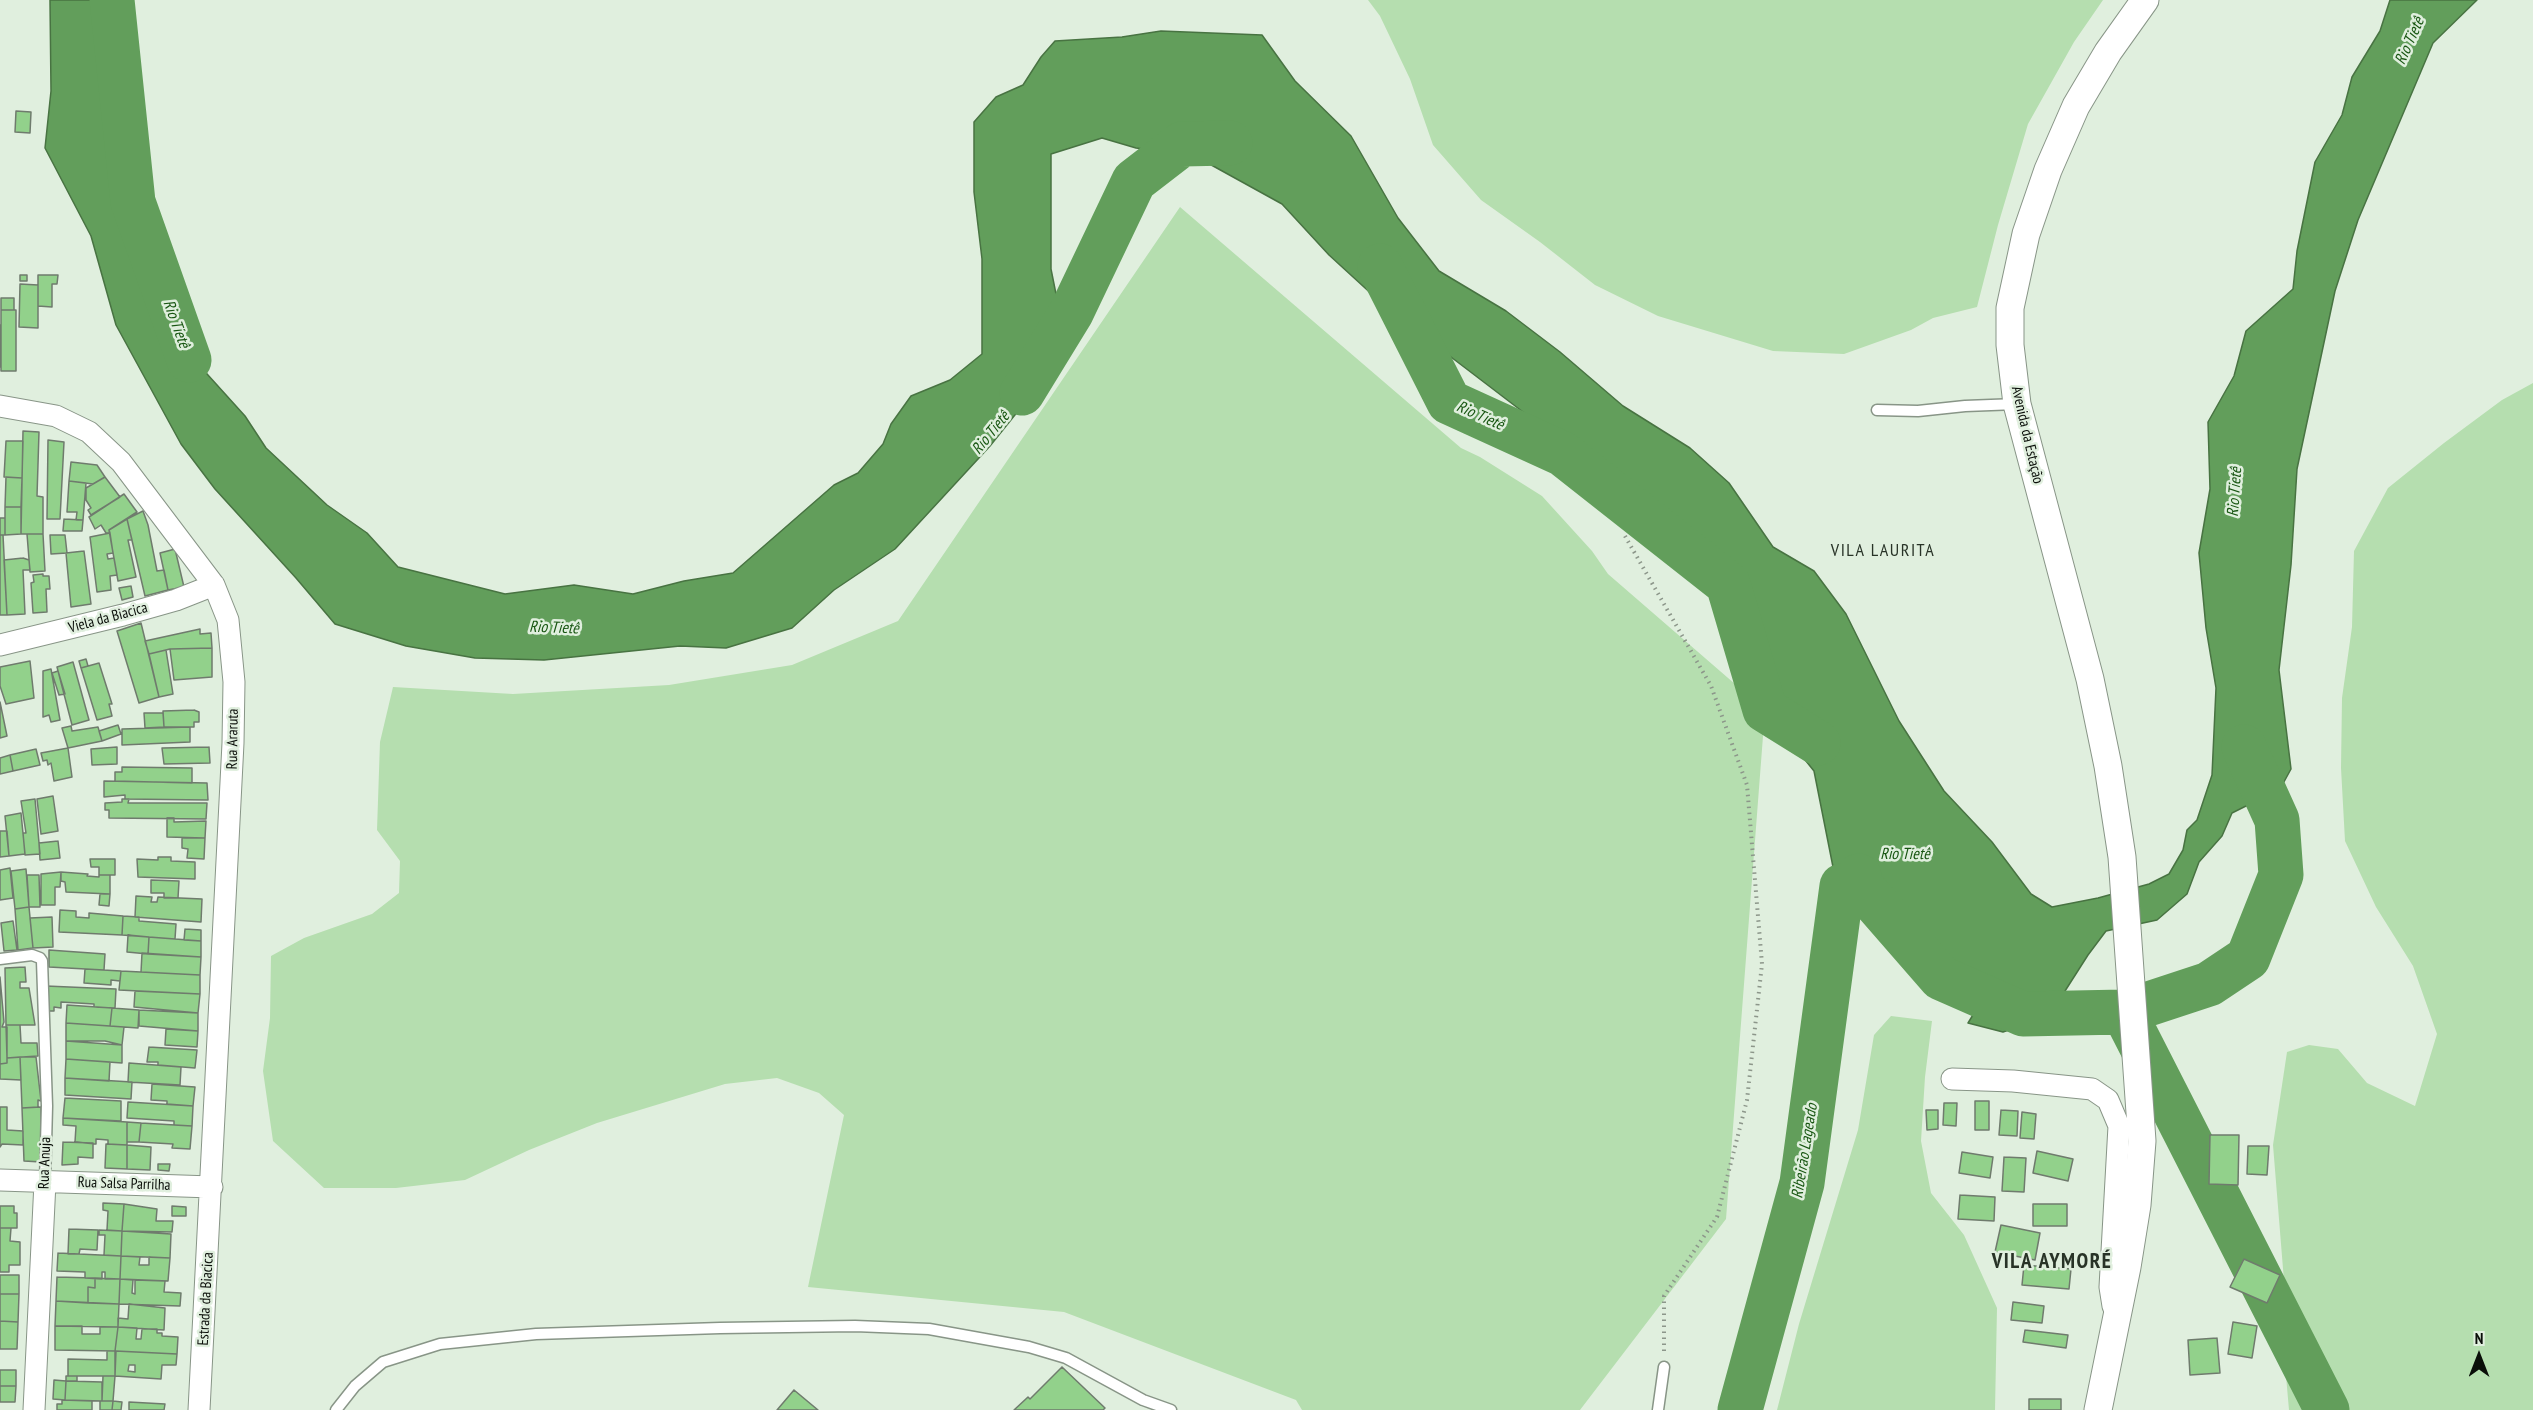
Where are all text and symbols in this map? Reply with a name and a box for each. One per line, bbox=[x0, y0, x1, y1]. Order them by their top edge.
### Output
water label: Rio Tietê bbox=[2391, 14, 2429, 68]
water label: Rio Tietê bbox=[159, 297, 193, 351]
street label: Avenida da Estação bbox=[2007, 385, 2047, 485]
water label: Rio Tietê bbox=[1453, 397, 1507, 435]
water label: Rio Tietê bbox=[968, 408, 1014, 458]
water label: Rio Tietê bbox=[2224, 467, 2246, 517]
district label: VILA LAURITA bbox=[1831, 540, 1935, 562]
street label: Viela da Biacica bbox=[67, 599, 149, 637]
water label: Rio Tietê bbox=[529, 618, 579, 638]
street label: Rua Araruta bbox=[223, 708, 243, 770]
water label: Rio Tietê bbox=[1880, 844, 1930, 864]
water label: Ribeirão Lageado bbox=[1788, 1102, 1822, 1200]
street label: Rua Anuja bbox=[35, 1137, 55, 1189]
street label: Rua Salsa Parrilha bbox=[77, 1173, 171, 1195]
district label: VILA AYMORÉ bbox=[1992, 1249, 2112, 1275]
street label: Estrada da Biacica bbox=[195, 1252, 217, 1346]
north arrow bbox=[2449, 1326, 2509, 1386]
text: N bbox=[2475, 1328, 2483, 1348]

